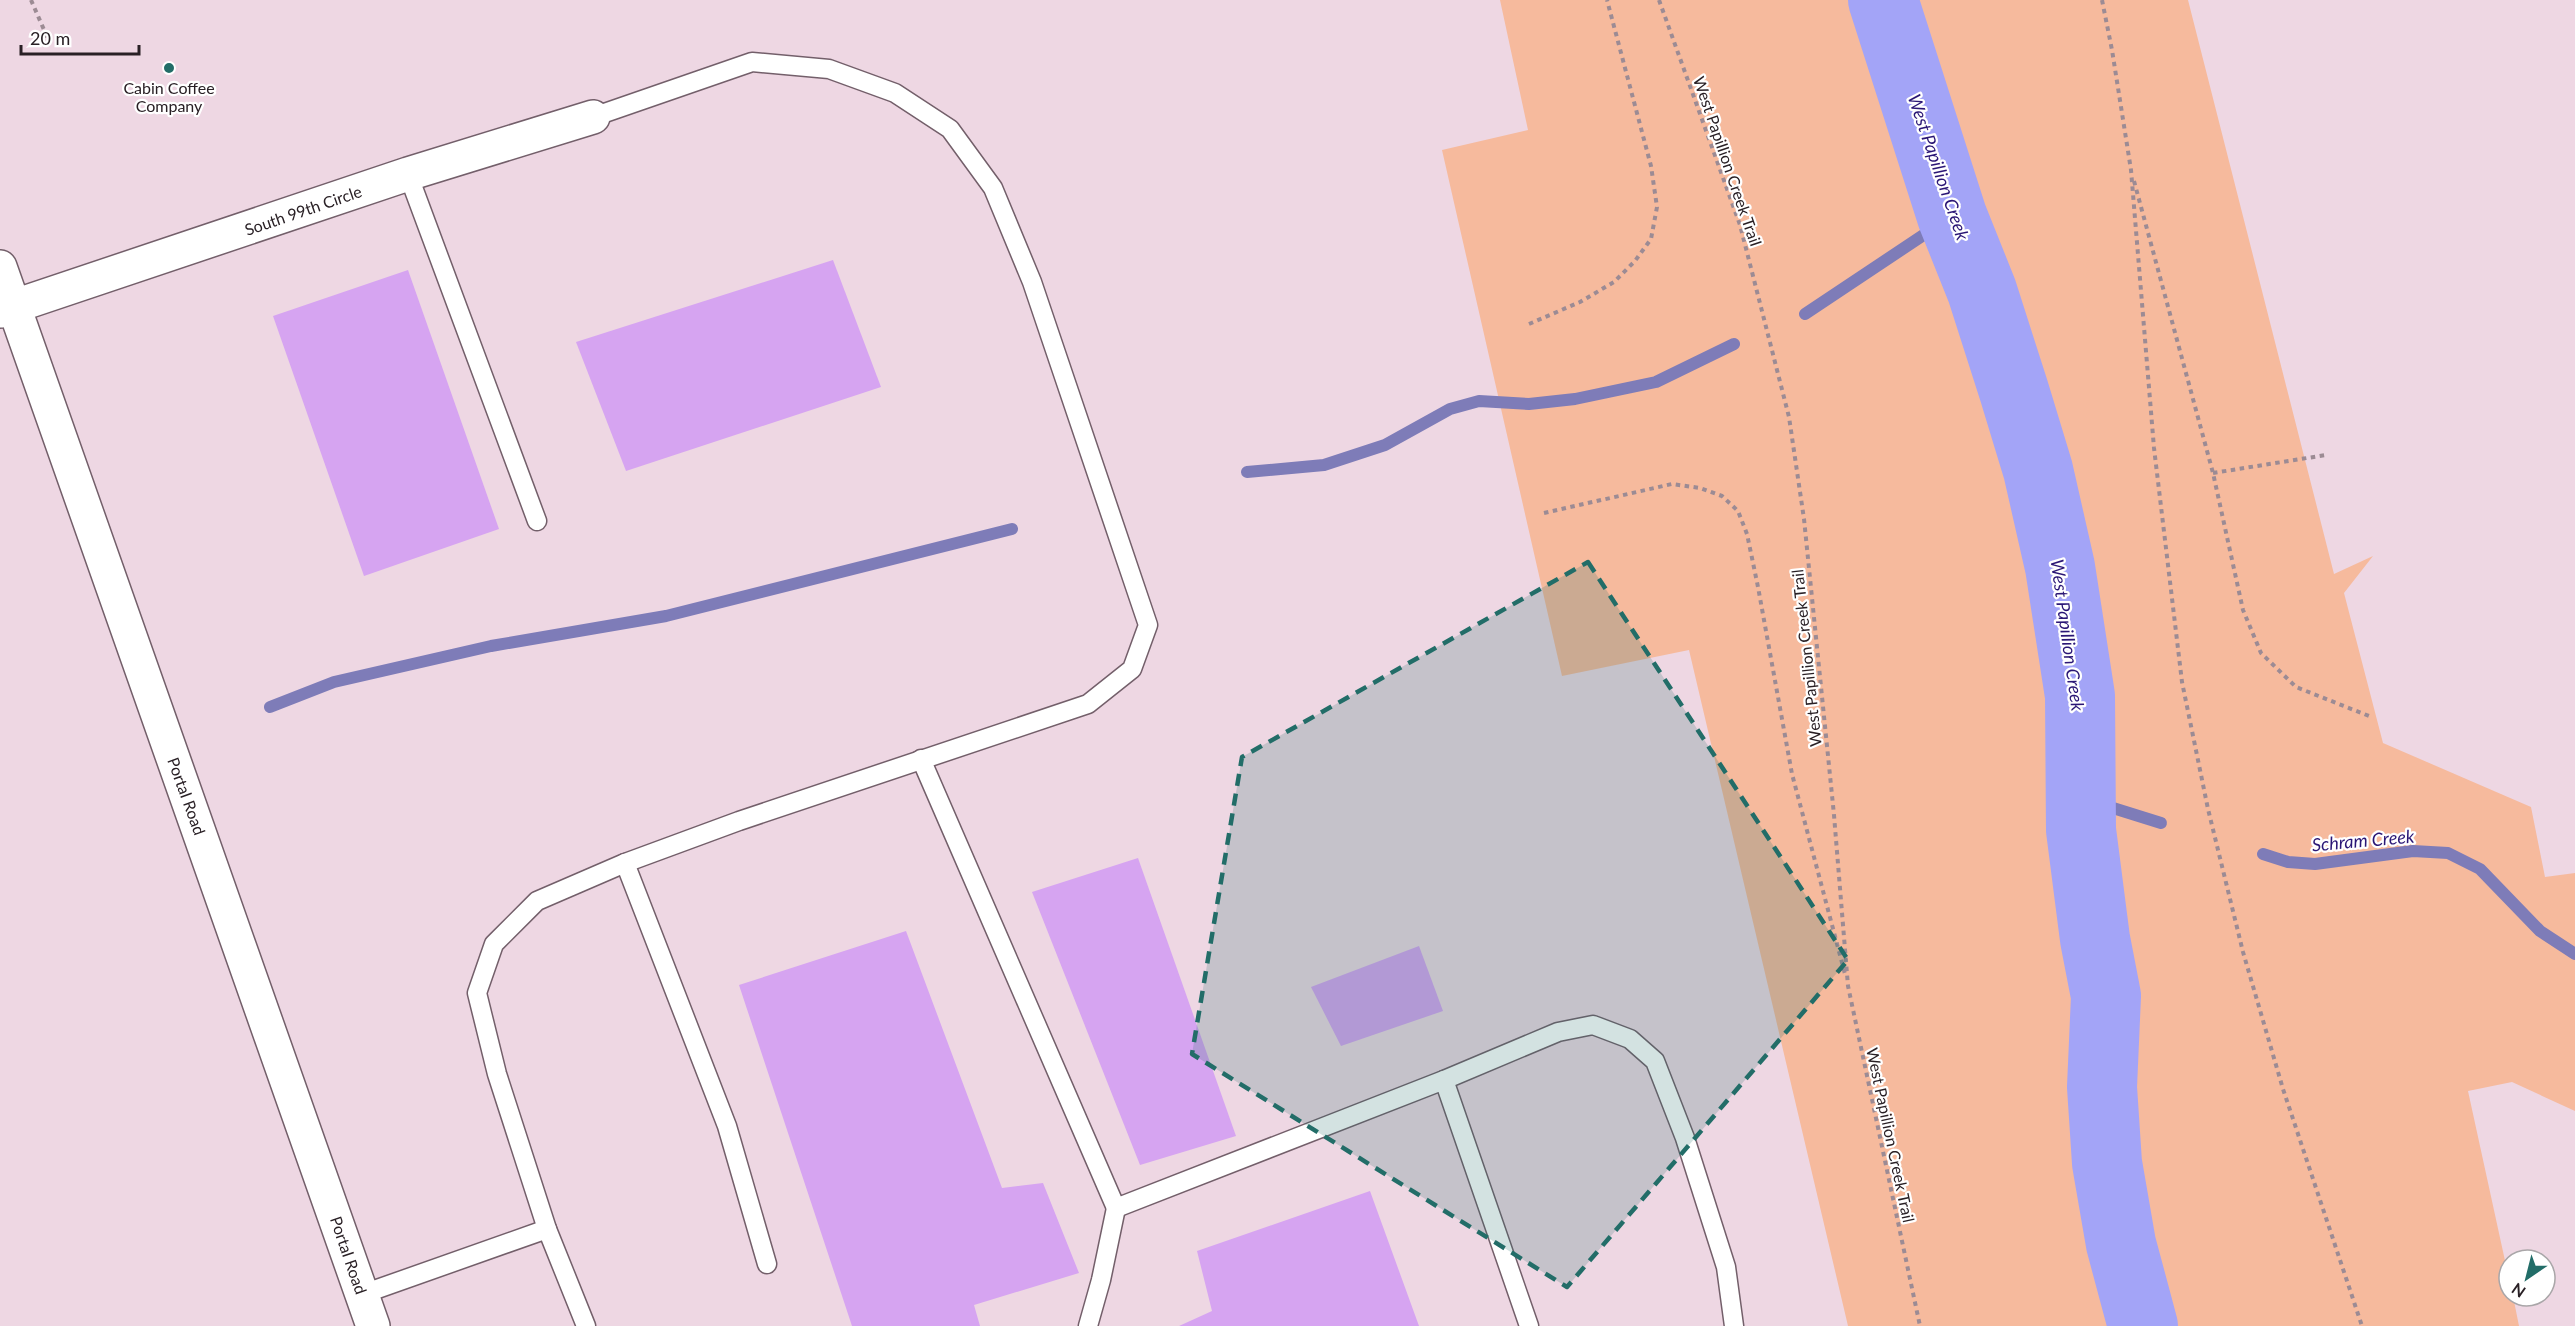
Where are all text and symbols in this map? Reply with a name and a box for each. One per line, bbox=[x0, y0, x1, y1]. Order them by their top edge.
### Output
scale bar bbox=[21, 18, 140, 56]
text: 20 m bbox=[30, 27, 70, 49]
marker: Cabin Coffee Company bbox=[162, 61, 176, 75]
street label: West Papillion Creek Trail bbox=[1690, 74, 1766, 248]
place label: Cabin Coffee Company bbox=[123, 78, 215, 115]
water label: West Papillion Creek bbox=[1904, 91, 1974, 243]
street label: South 99th Circle bbox=[242, 181, 364, 239]
water label: West Papillion Creek bbox=[2046, 558, 2090, 713]
street label: West Papillion Creek Trail bbox=[1787, 568, 1825, 748]
street label: Portal Road bbox=[164, 755, 210, 837]
water label: Schram Creek bbox=[2311, 825, 2416, 855]
street label: West Papillion Creek Trail bbox=[1863, 1046, 1919, 1224]
street label: Portal Road bbox=[327, 1214, 371, 1296]
north arrow bbox=[2497, 1248, 2557, 1308]
text: N bbox=[2508, 1279, 2529, 1302]

